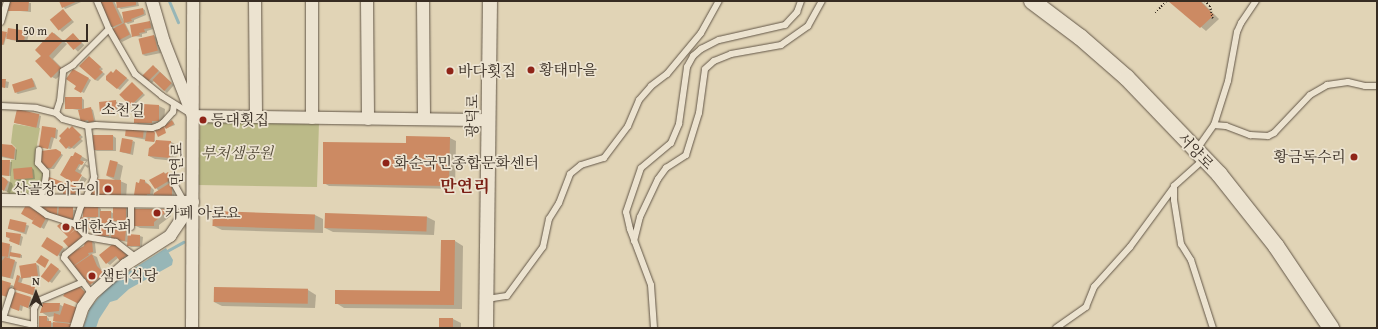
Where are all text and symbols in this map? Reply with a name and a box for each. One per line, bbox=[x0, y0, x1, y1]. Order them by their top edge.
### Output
scale bar bbox=[18, 16, 90, 42]
text: 50 m bbox=[23, 22, 47, 39]
place label: 황태마을 bbox=[539, 61, 597, 79]
place label: 바다횟집 bbox=[458, 62, 516, 80]
marker: 황태마을 bbox=[526, 65, 536, 75]
marker: 바다횟집 bbox=[445, 66, 455, 76]
street label: 광덕로 bbox=[463, 94, 481, 138]
street label: 소천길 bbox=[101, 100, 145, 120]
place label: 등대횟집 bbox=[211, 111, 269, 129]
marker: 등대횟집 bbox=[198, 115, 208, 125]
street label: 서양로 bbox=[1174, 129, 1218, 173]
street label: 만연로 bbox=[168, 142, 186, 186]
park label: 부처샘공원 bbox=[201, 144, 273, 162]
place label: 황금독수리 bbox=[1274, 148, 1346, 166]
marker: 황금독수리 bbox=[1349, 152, 1359, 162]
place label: 화순국민종합문화센터 bbox=[394, 154, 539, 172]
marker: 화순국민종합문화센터 bbox=[381, 158, 391, 168]
district label: 만연리 bbox=[440, 176, 490, 196]
place label: 산골장어구이 bbox=[13, 180, 100, 198]
marker: 산골장어구이 bbox=[103, 184, 113, 194]
place label: 카페 아로요 bbox=[165, 204, 241, 222]
marker: 카페 아로요 bbox=[152, 208, 162, 218]
place label: 대한슈퍼 bbox=[74, 218, 132, 236]
marker: 대한슈퍼 bbox=[61, 222, 71, 232]
place label: 샘터식당 bbox=[100, 267, 158, 285]
marker: 샘터식당 bbox=[87, 271, 97, 281]
north arrow bbox=[16, 273, 56, 313]
text: N bbox=[32, 273, 40, 289]

